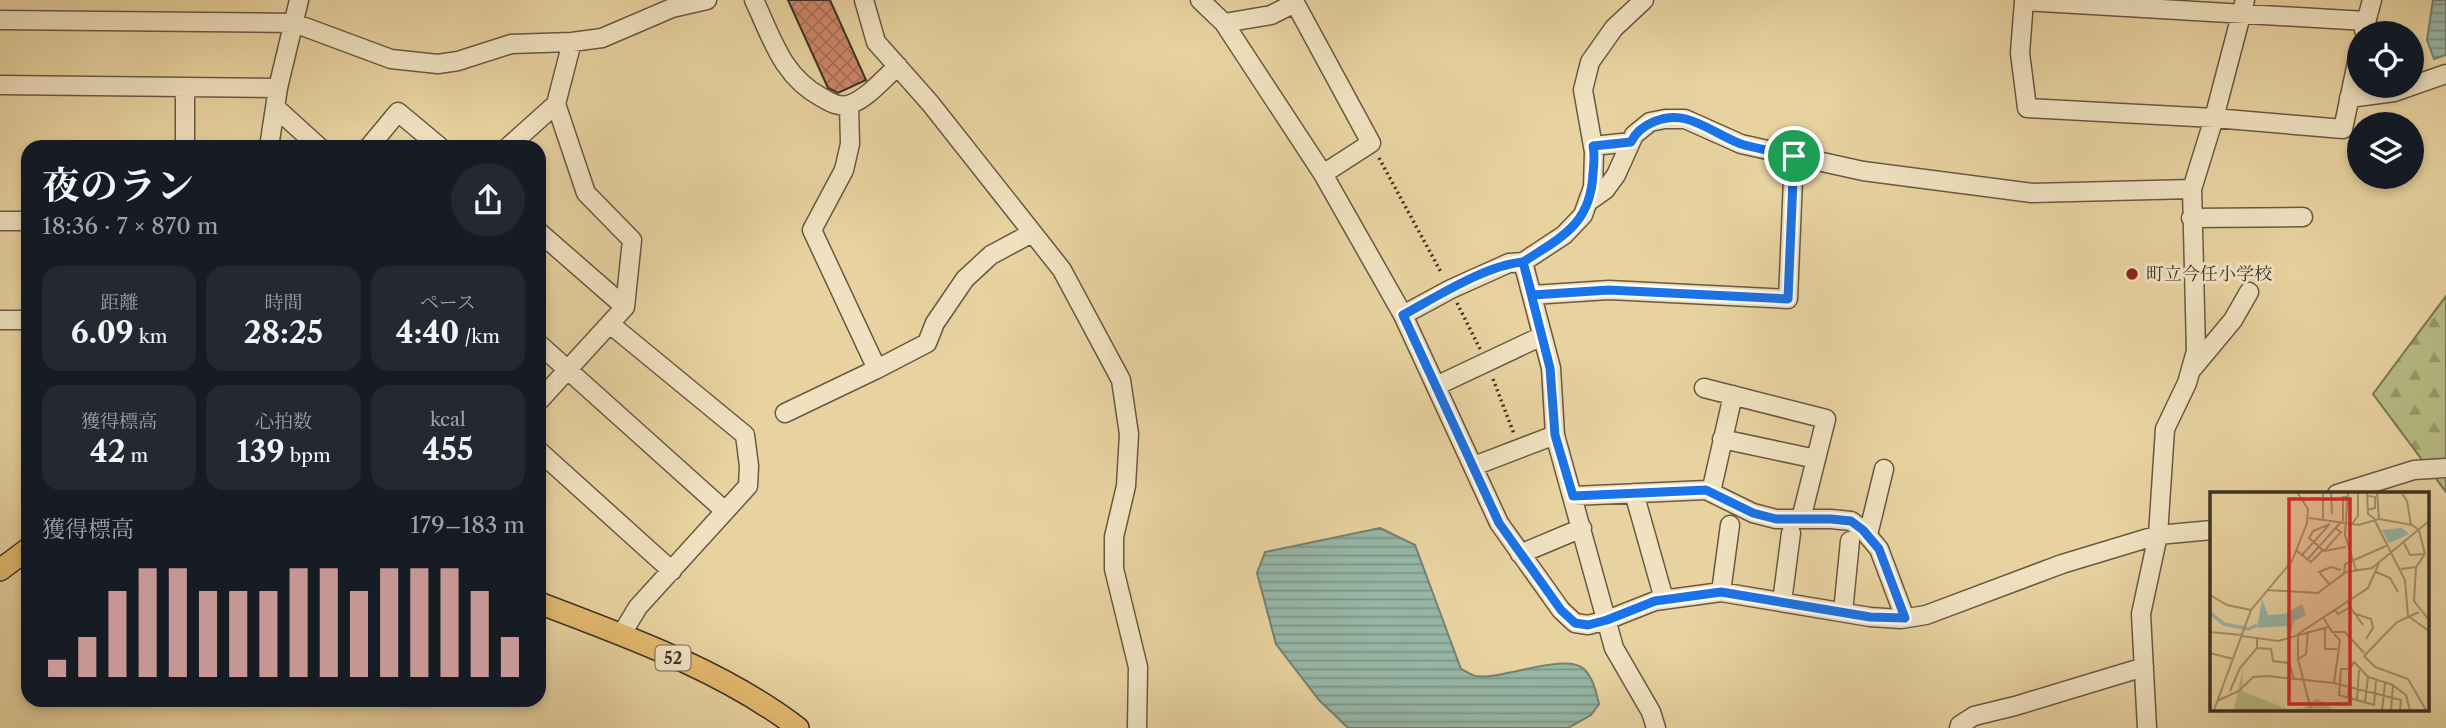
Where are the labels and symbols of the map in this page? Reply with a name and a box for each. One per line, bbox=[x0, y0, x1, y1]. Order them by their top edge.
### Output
pin bbox=[1764, 126, 1824, 186]
place label: 町立今任小学校 bbox=[2146, 263, 2272, 285]
marker: 町立今任小学校 bbox=[2124, 266, 2140, 282]
inset map bbox=[2210, 492, 2428, 710]
road number: 52 bbox=[656, 646, 690, 670]

